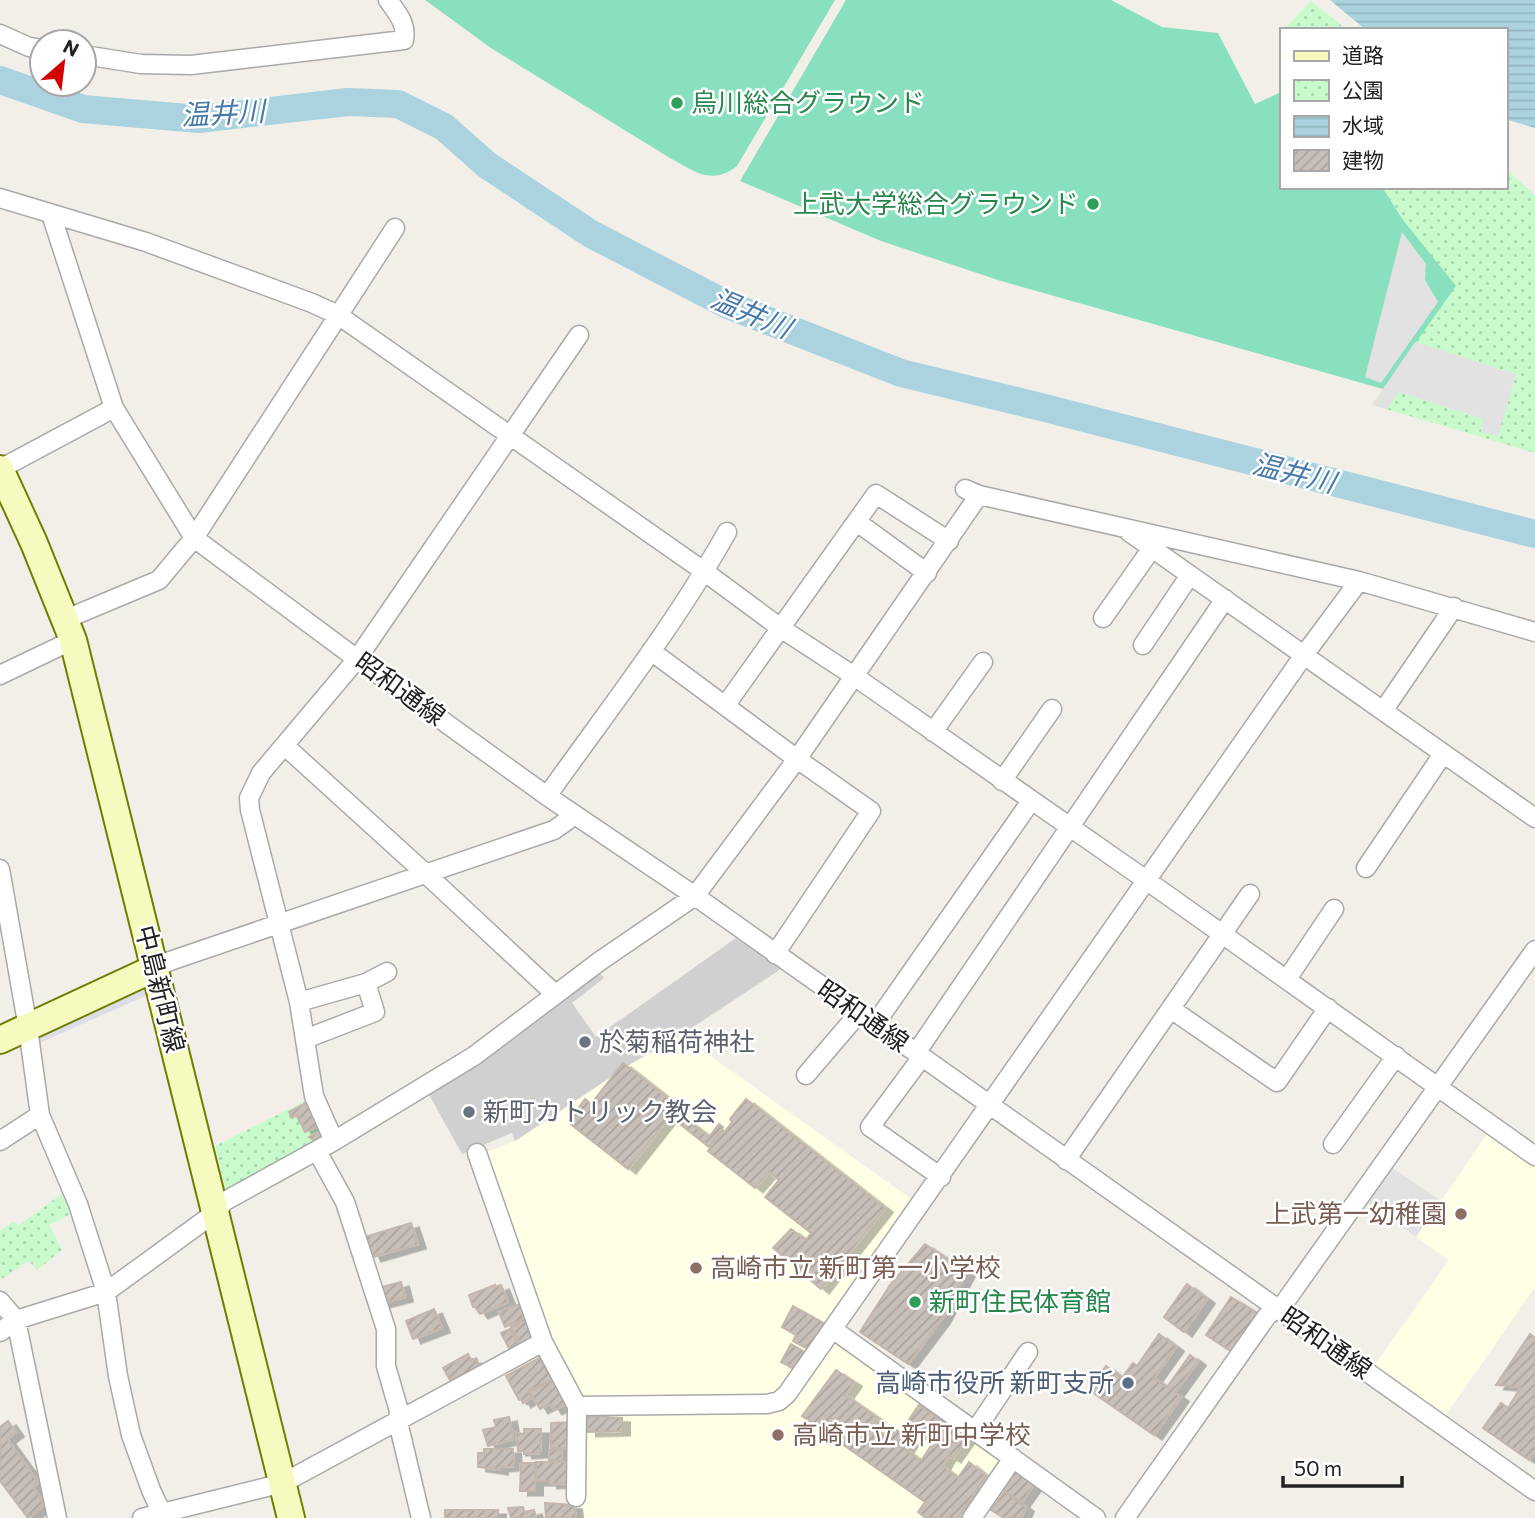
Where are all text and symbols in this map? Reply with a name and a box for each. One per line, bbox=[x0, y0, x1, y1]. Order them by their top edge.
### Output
north arrow bbox=[28, 28, 98, 98]
legend bbox=[1280, 28, 1507, 189]
text: N bbox=[60, 34, 83, 61]
text: 道路 bbox=[1342, 42, 1384, 67]
text: 公園 bbox=[1342, 77, 1384, 102]
place label: 烏川総合グラウンド bbox=[691, 86, 925, 117]
water label: 温井川 bbox=[180, 93, 269, 131]
marker: 烏川総合グラウンド bbox=[669, 95, 685, 111]
text: 水域 bbox=[1342, 112, 1384, 137]
text: 建物 bbox=[1342, 147, 1384, 172]
place label: 上武大学総合グラウンド bbox=[793, 187, 1079, 218]
marker: 上武大学総合グラウンド bbox=[1085, 196, 1101, 212]
water label: 温井川 bbox=[706, 280, 799, 345]
water label: 温井川 bbox=[1249, 445, 1342, 499]
street label: 昭和通線 bbox=[350, 645, 452, 731]
street label: 中島新町線 bbox=[131, 922, 192, 1055]
street label: 昭和通線 bbox=[812, 972, 915, 1057]
place label: 於菊稲荷神社 bbox=[599, 1025, 755, 1056]
marker: 於菊稲荷神社 bbox=[577, 1034, 593, 1050]
place label: 新町カトリック教会 bbox=[483, 1095, 717, 1126]
marker: 新町カトリック教会 bbox=[461, 1104, 477, 1120]
place label: 上武第一幼稚園 bbox=[1265, 1197, 1447, 1228]
marker: 上武第一幼稚園 bbox=[1453, 1206, 1469, 1222]
place label: 高崎市立 新町第一小学校 bbox=[710, 1251, 1001, 1282]
marker: 高崎市立 新町第一小学校 bbox=[688, 1260, 704, 1276]
place label: 新町住民体育館 bbox=[929, 1285, 1111, 1316]
marker: 新町住民体育館 bbox=[907, 1294, 923, 1310]
street label: 昭和通線 bbox=[1275, 1299, 1378, 1384]
place label: 高崎市役所 新町支所 bbox=[875, 1366, 1114, 1397]
marker: 高崎市役所 新町支所 bbox=[1120, 1375, 1136, 1391]
place label: 高崎市立 新町中学校 bbox=[792, 1418, 1031, 1449]
marker: 高崎市立 新町中学校 bbox=[770, 1427, 786, 1443]
scale bar bbox=[1283, 1444, 1402, 1488]
text: 50 m bbox=[1294, 1455, 1342, 1480]

